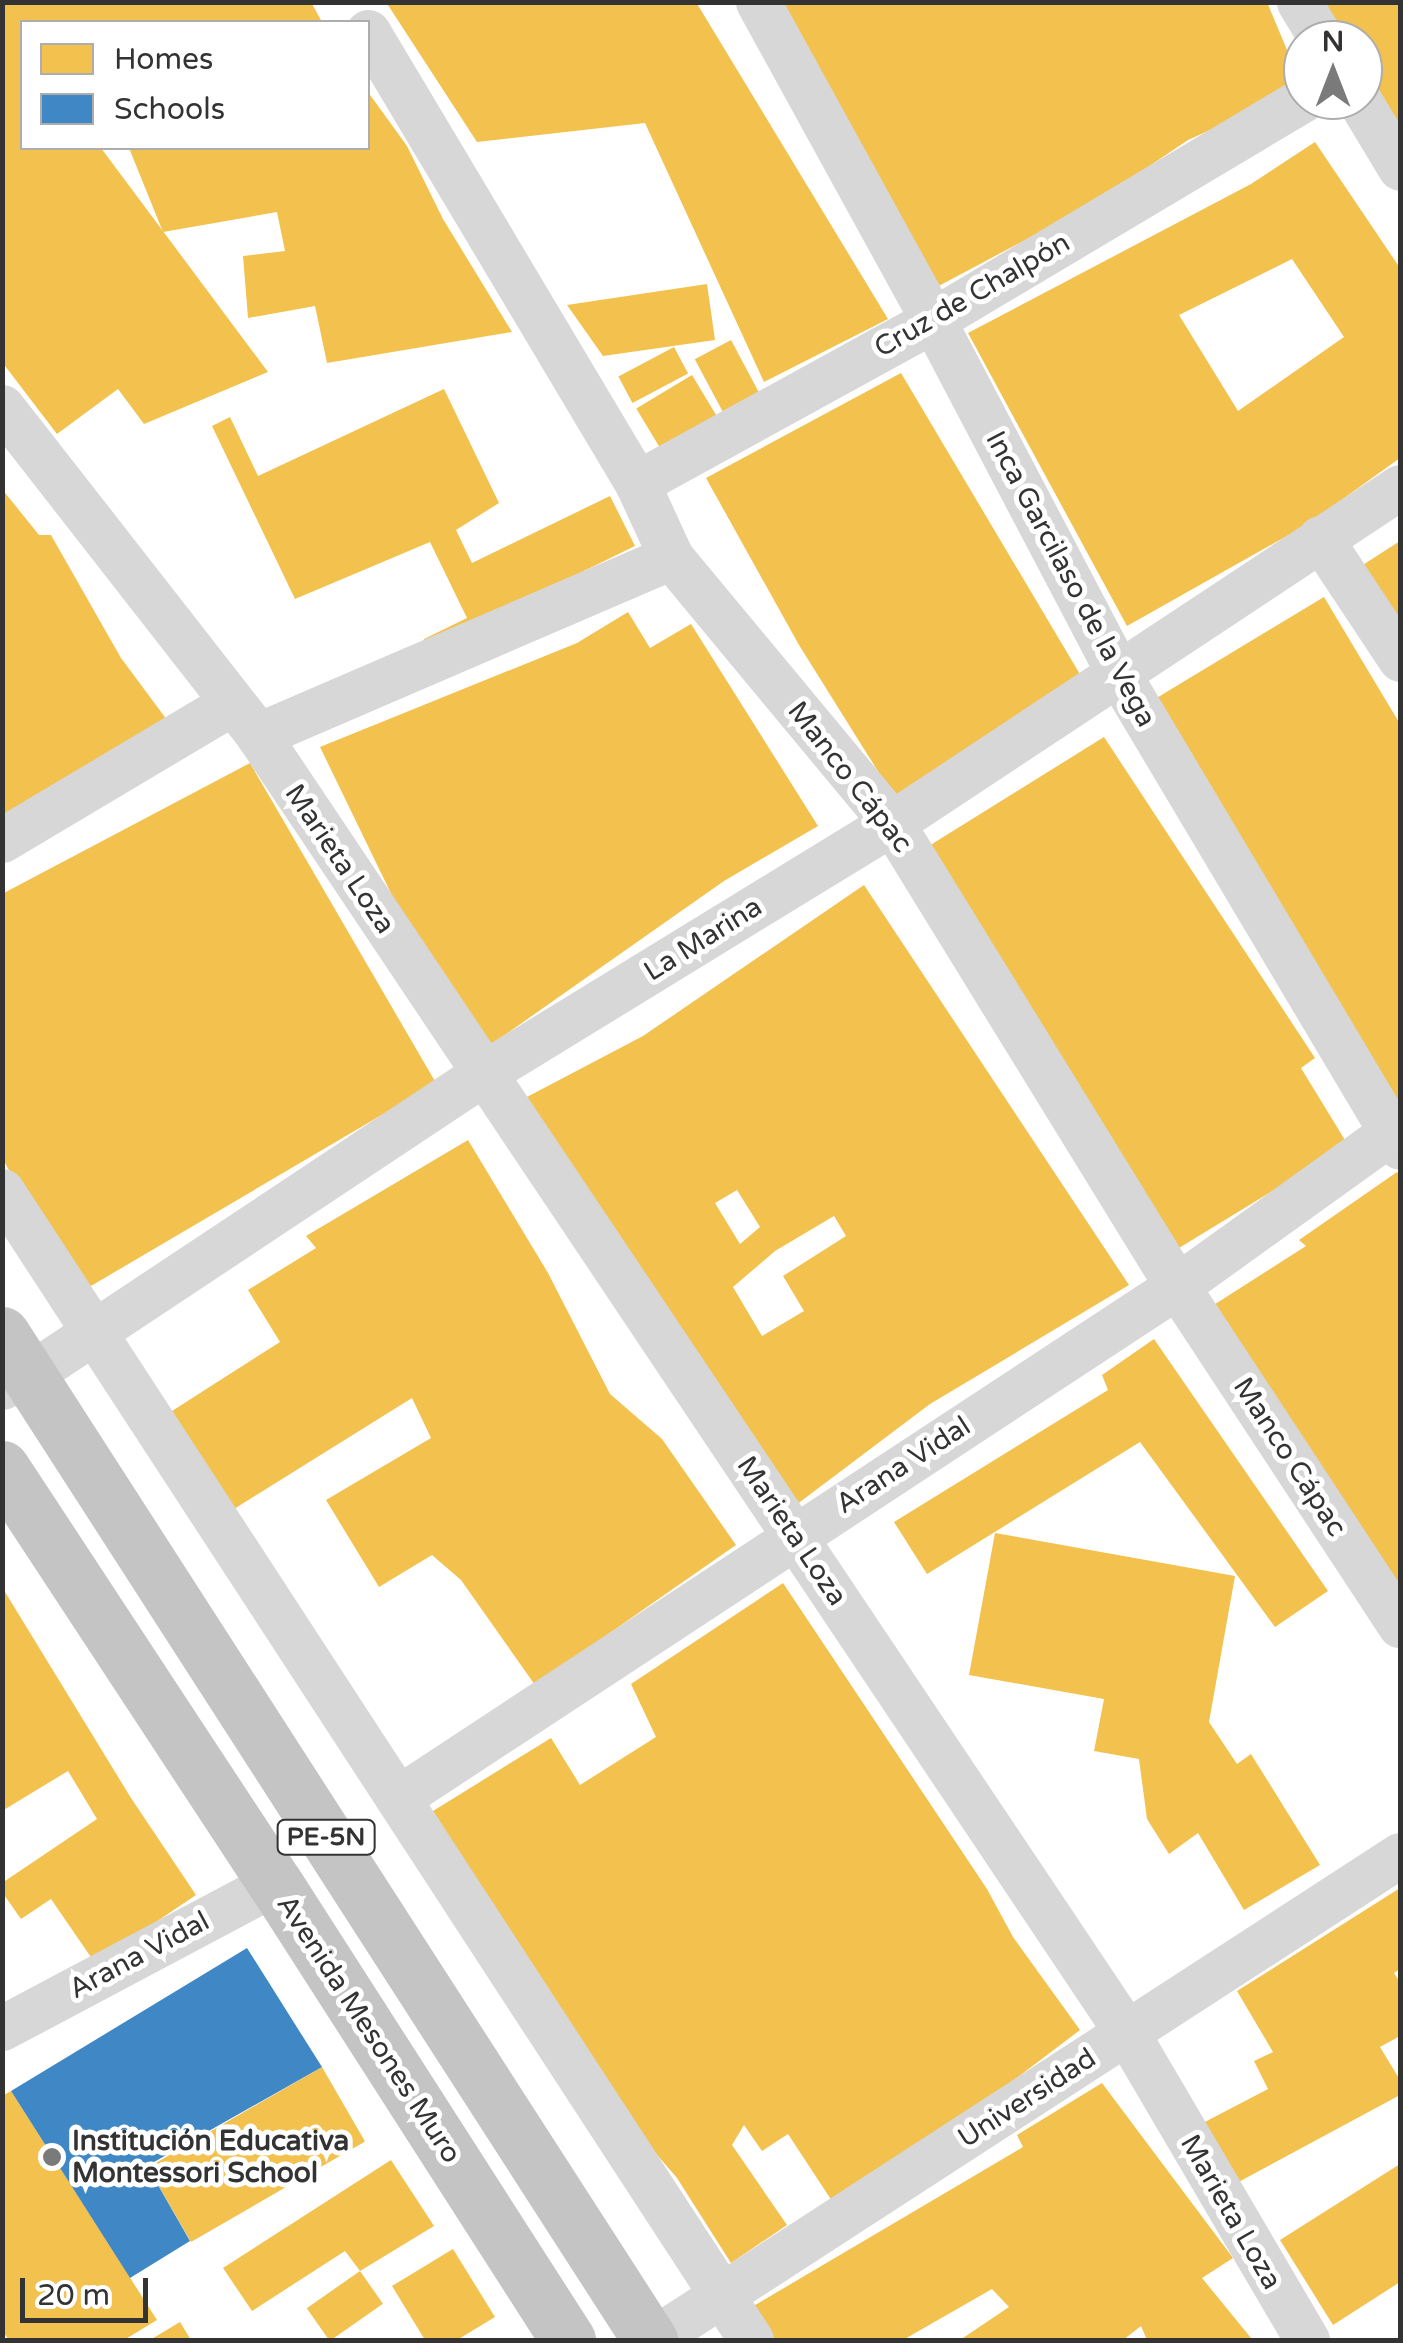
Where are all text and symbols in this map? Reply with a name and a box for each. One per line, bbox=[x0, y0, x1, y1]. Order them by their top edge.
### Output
legend bbox=[20, 20, 370, 150]
north arrow bbox=[1283, 20, 1383, 120]
text: N bbox=[1322, 25, 1344, 59]
text: Homes bbox=[114, 41, 213, 78]
text: Schools bbox=[114, 91, 225, 128]
street label: Cruz de Chalpón bbox=[868, 225, 1076, 365]
street label: Inca Garcilaso de la Vega bbox=[979, 425, 1163, 733]
street label: Manco Cápac bbox=[781, 695, 919, 859]
street label: Marieta Loza bbox=[278, 778, 402, 940]
street label: La Marina bbox=[638, 890, 768, 988]
street label: Manco Cápac bbox=[1226, 1371, 1354, 1543]
street label: Arana Vidal bbox=[829, 1409, 977, 1521]
street label: Marieta Loza bbox=[730, 1450, 854, 1612]
road number: PE-5N bbox=[276, 1817, 376, 1857]
street label: Avenida Mesones Muro bbox=[270, 1889, 468, 2169]
street label: Arana Vidal bbox=[63, 1904, 215, 2006]
street label: Universidad bbox=[952, 2041, 1102, 2155]
place label: Institución Educativa Montessori School bbox=[72, 2124, 349, 2190]
street label: Marieta Loza bbox=[1173, 2129, 1289, 2295]
marker: Institución Educativa Montessori School bbox=[41, 2146, 63, 2168]
scale bar bbox=[25, 2258, 152, 2320]
text: 20 m bbox=[37, 2277, 110, 2314]

